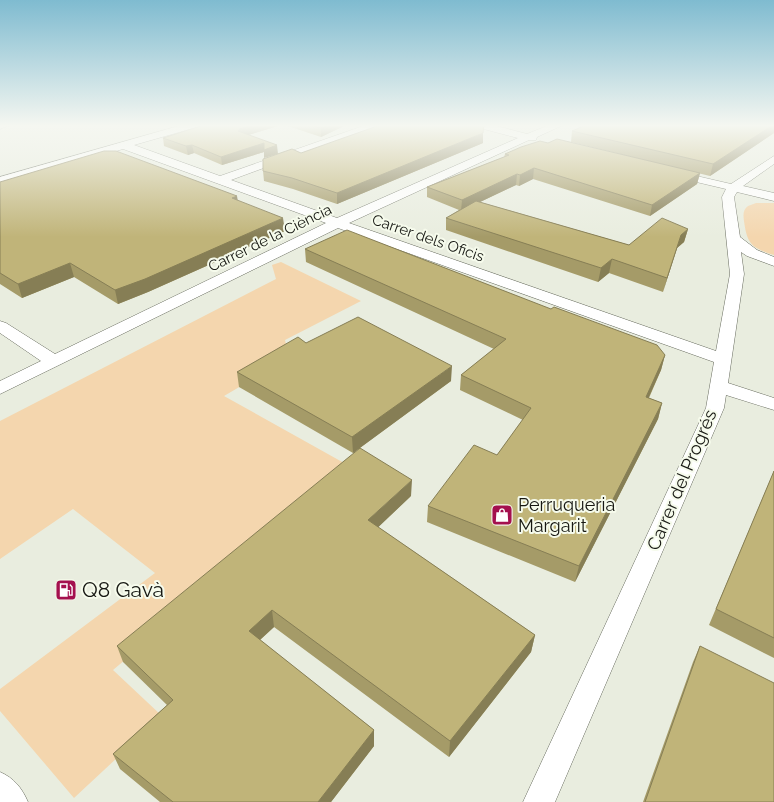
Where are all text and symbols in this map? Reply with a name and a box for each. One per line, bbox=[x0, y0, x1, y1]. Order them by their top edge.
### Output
street label: Carrer de la Ciència bbox=[205, 200, 335, 276]
street label: Carrer dels Oficis bbox=[370, 210, 486, 266]
street label: Carrer del Progrés bbox=[642, 406, 721, 553]
place label: Perruqueria Margarit bbox=[518, 494, 615, 536]
shop icon: Perruqueria Margarit bbox=[490, 503, 514, 527]
place label: Q8 Gavà bbox=[82, 577, 164, 602]
fuel station icon: Q8 Gavà bbox=[54, 578, 78, 602]

